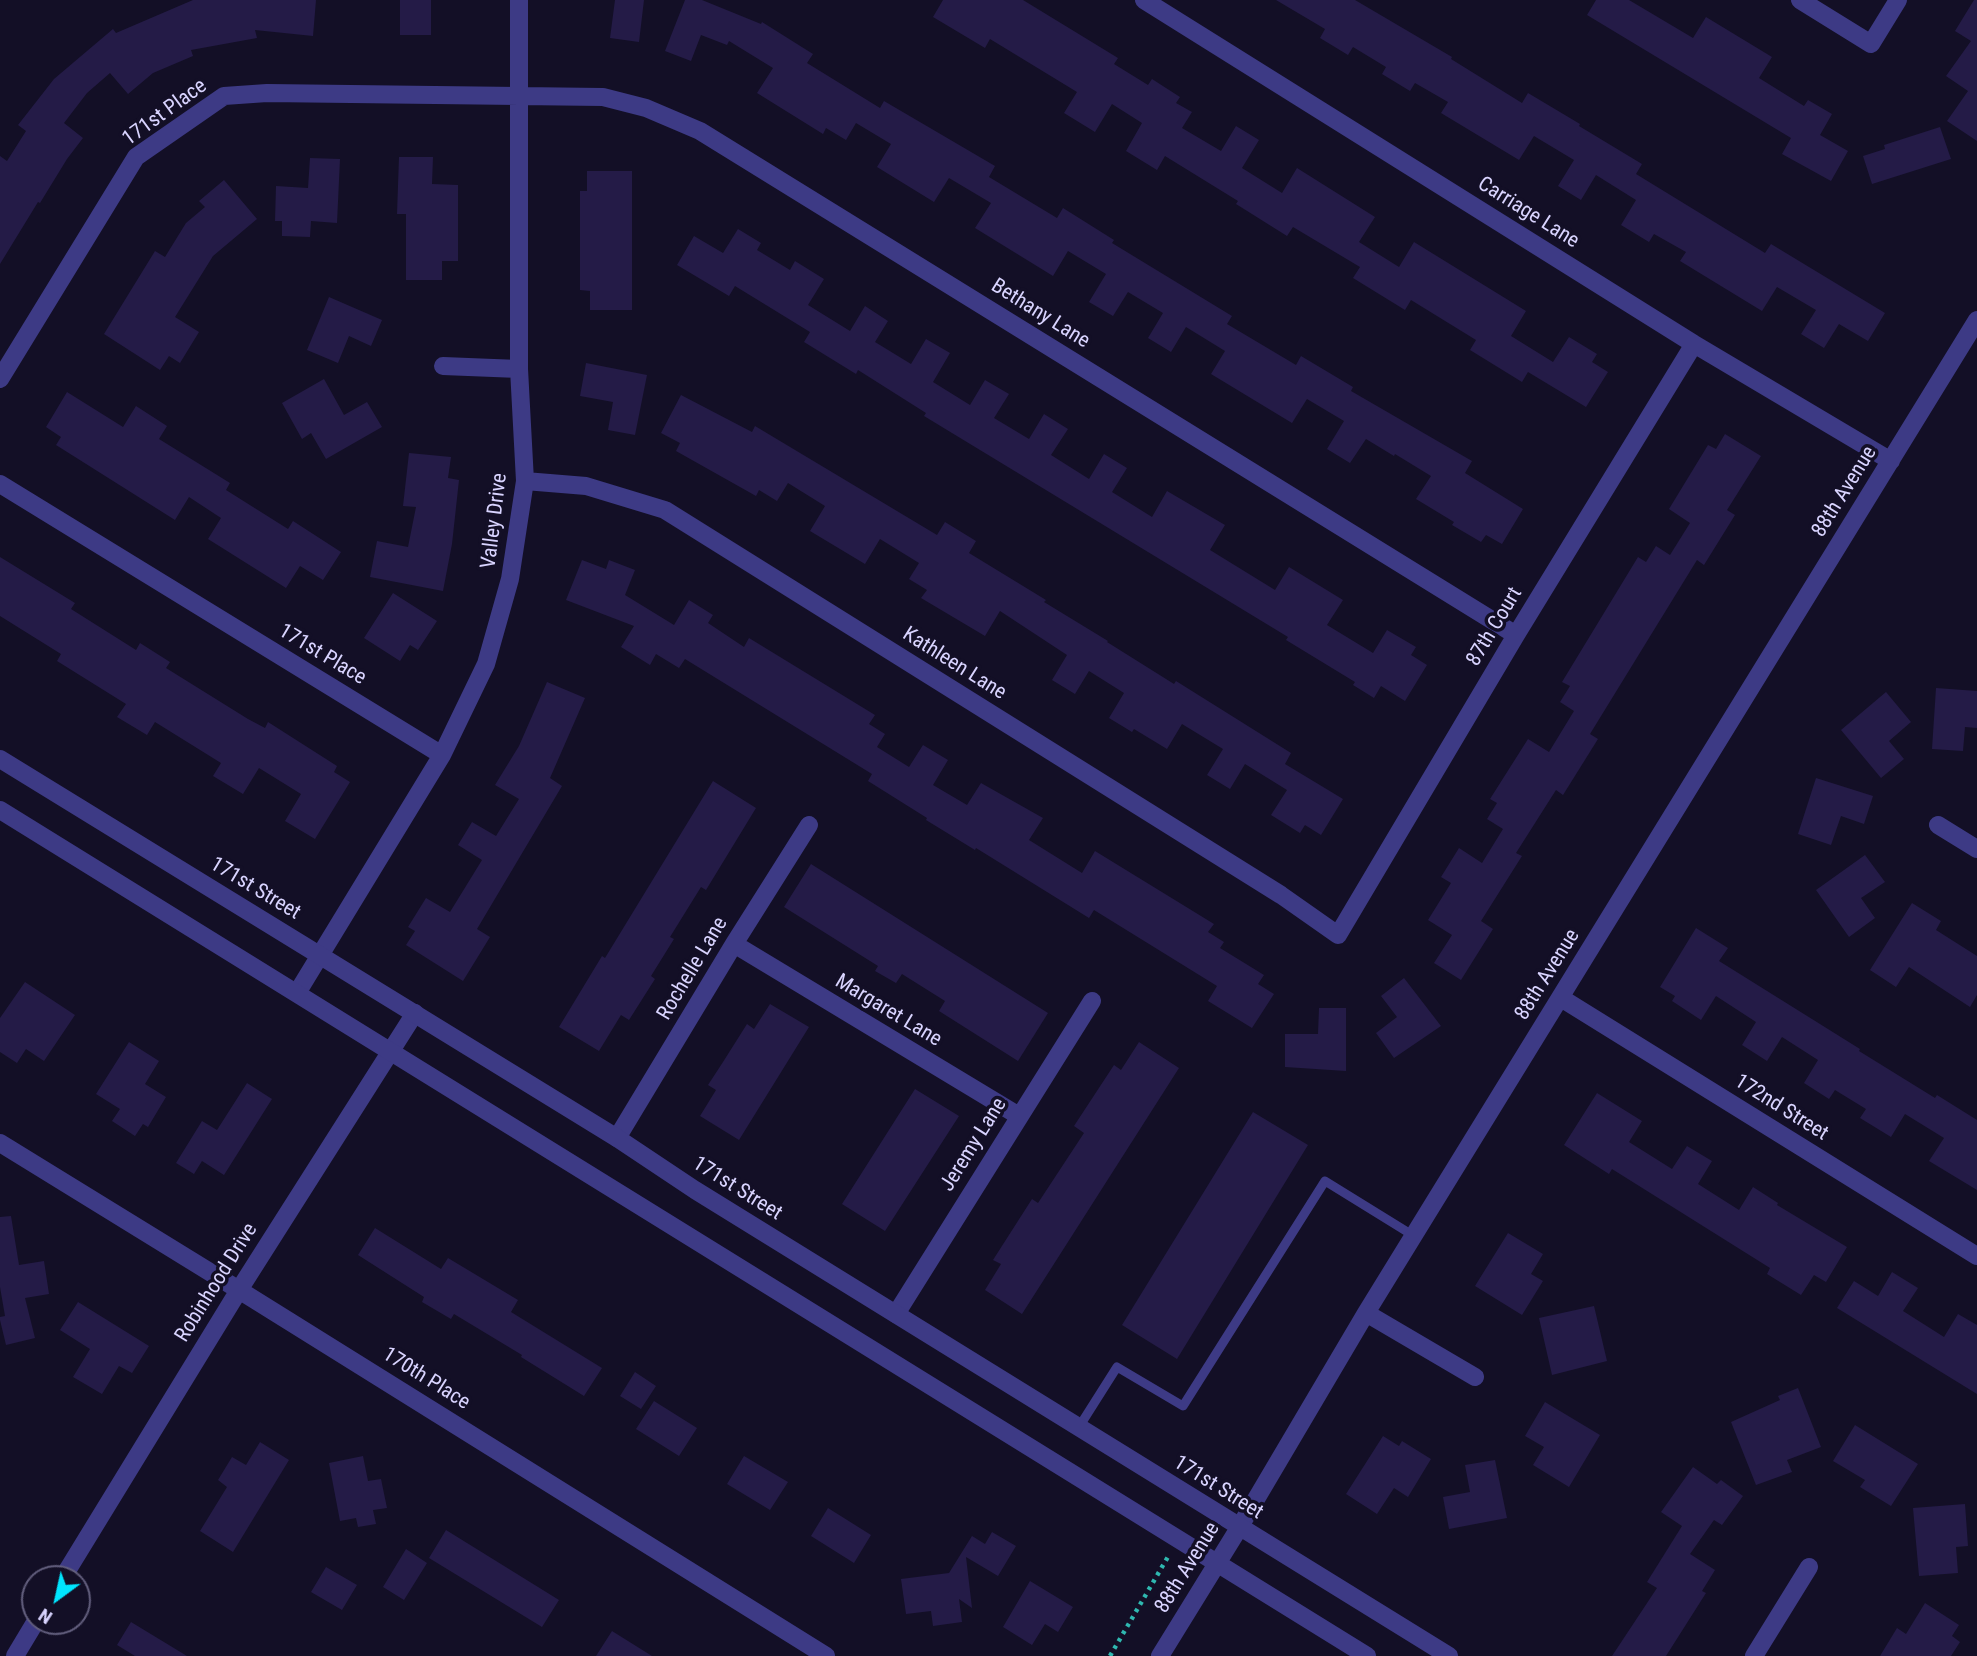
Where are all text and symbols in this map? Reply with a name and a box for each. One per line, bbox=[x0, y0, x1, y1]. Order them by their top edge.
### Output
street label: 171st Place bbox=[118, 74, 212, 152]
street label: Carriage Lane bbox=[1473, 172, 1583, 254]
street label: Bethany Lane bbox=[986, 274, 1094, 354]
street label: 88th Avenue bbox=[1807, 442, 1883, 542]
street label: Valley Drive bbox=[477, 472, 513, 570]
street label: 87th Court bbox=[1462, 583, 1528, 671]
street label: 171st Place bbox=[274, 619, 370, 691]
street label: Kathleen Lane bbox=[898, 622, 1010, 706]
street label: 171st Street bbox=[205, 852, 305, 926]
street label: Rochelle Lane bbox=[652, 913, 734, 1025]
street label: 88th Avenue bbox=[1510, 925, 1586, 1025]
street label: Margaret Lane bbox=[830, 969, 946, 1053]
street label: 172nd Street bbox=[1729, 1069, 1833, 1147]
street label: Jeremy Lane bbox=[935, 1094, 1013, 1196]
street label: 171st Street bbox=[688, 1152, 786, 1226]
street label: Robinhood Drive bbox=[170, 1219, 264, 1347]
street label: 170th Place bbox=[378, 1342, 474, 1416]
street label: 171st Street bbox=[1169, 1451, 1267, 1525]
street label: 88th Avenue bbox=[1150, 1518, 1226, 1618]
north arrow bbox=[21, 1565, 91, 1635]
text: N bbox=[34, 1604, 57, 1629]

